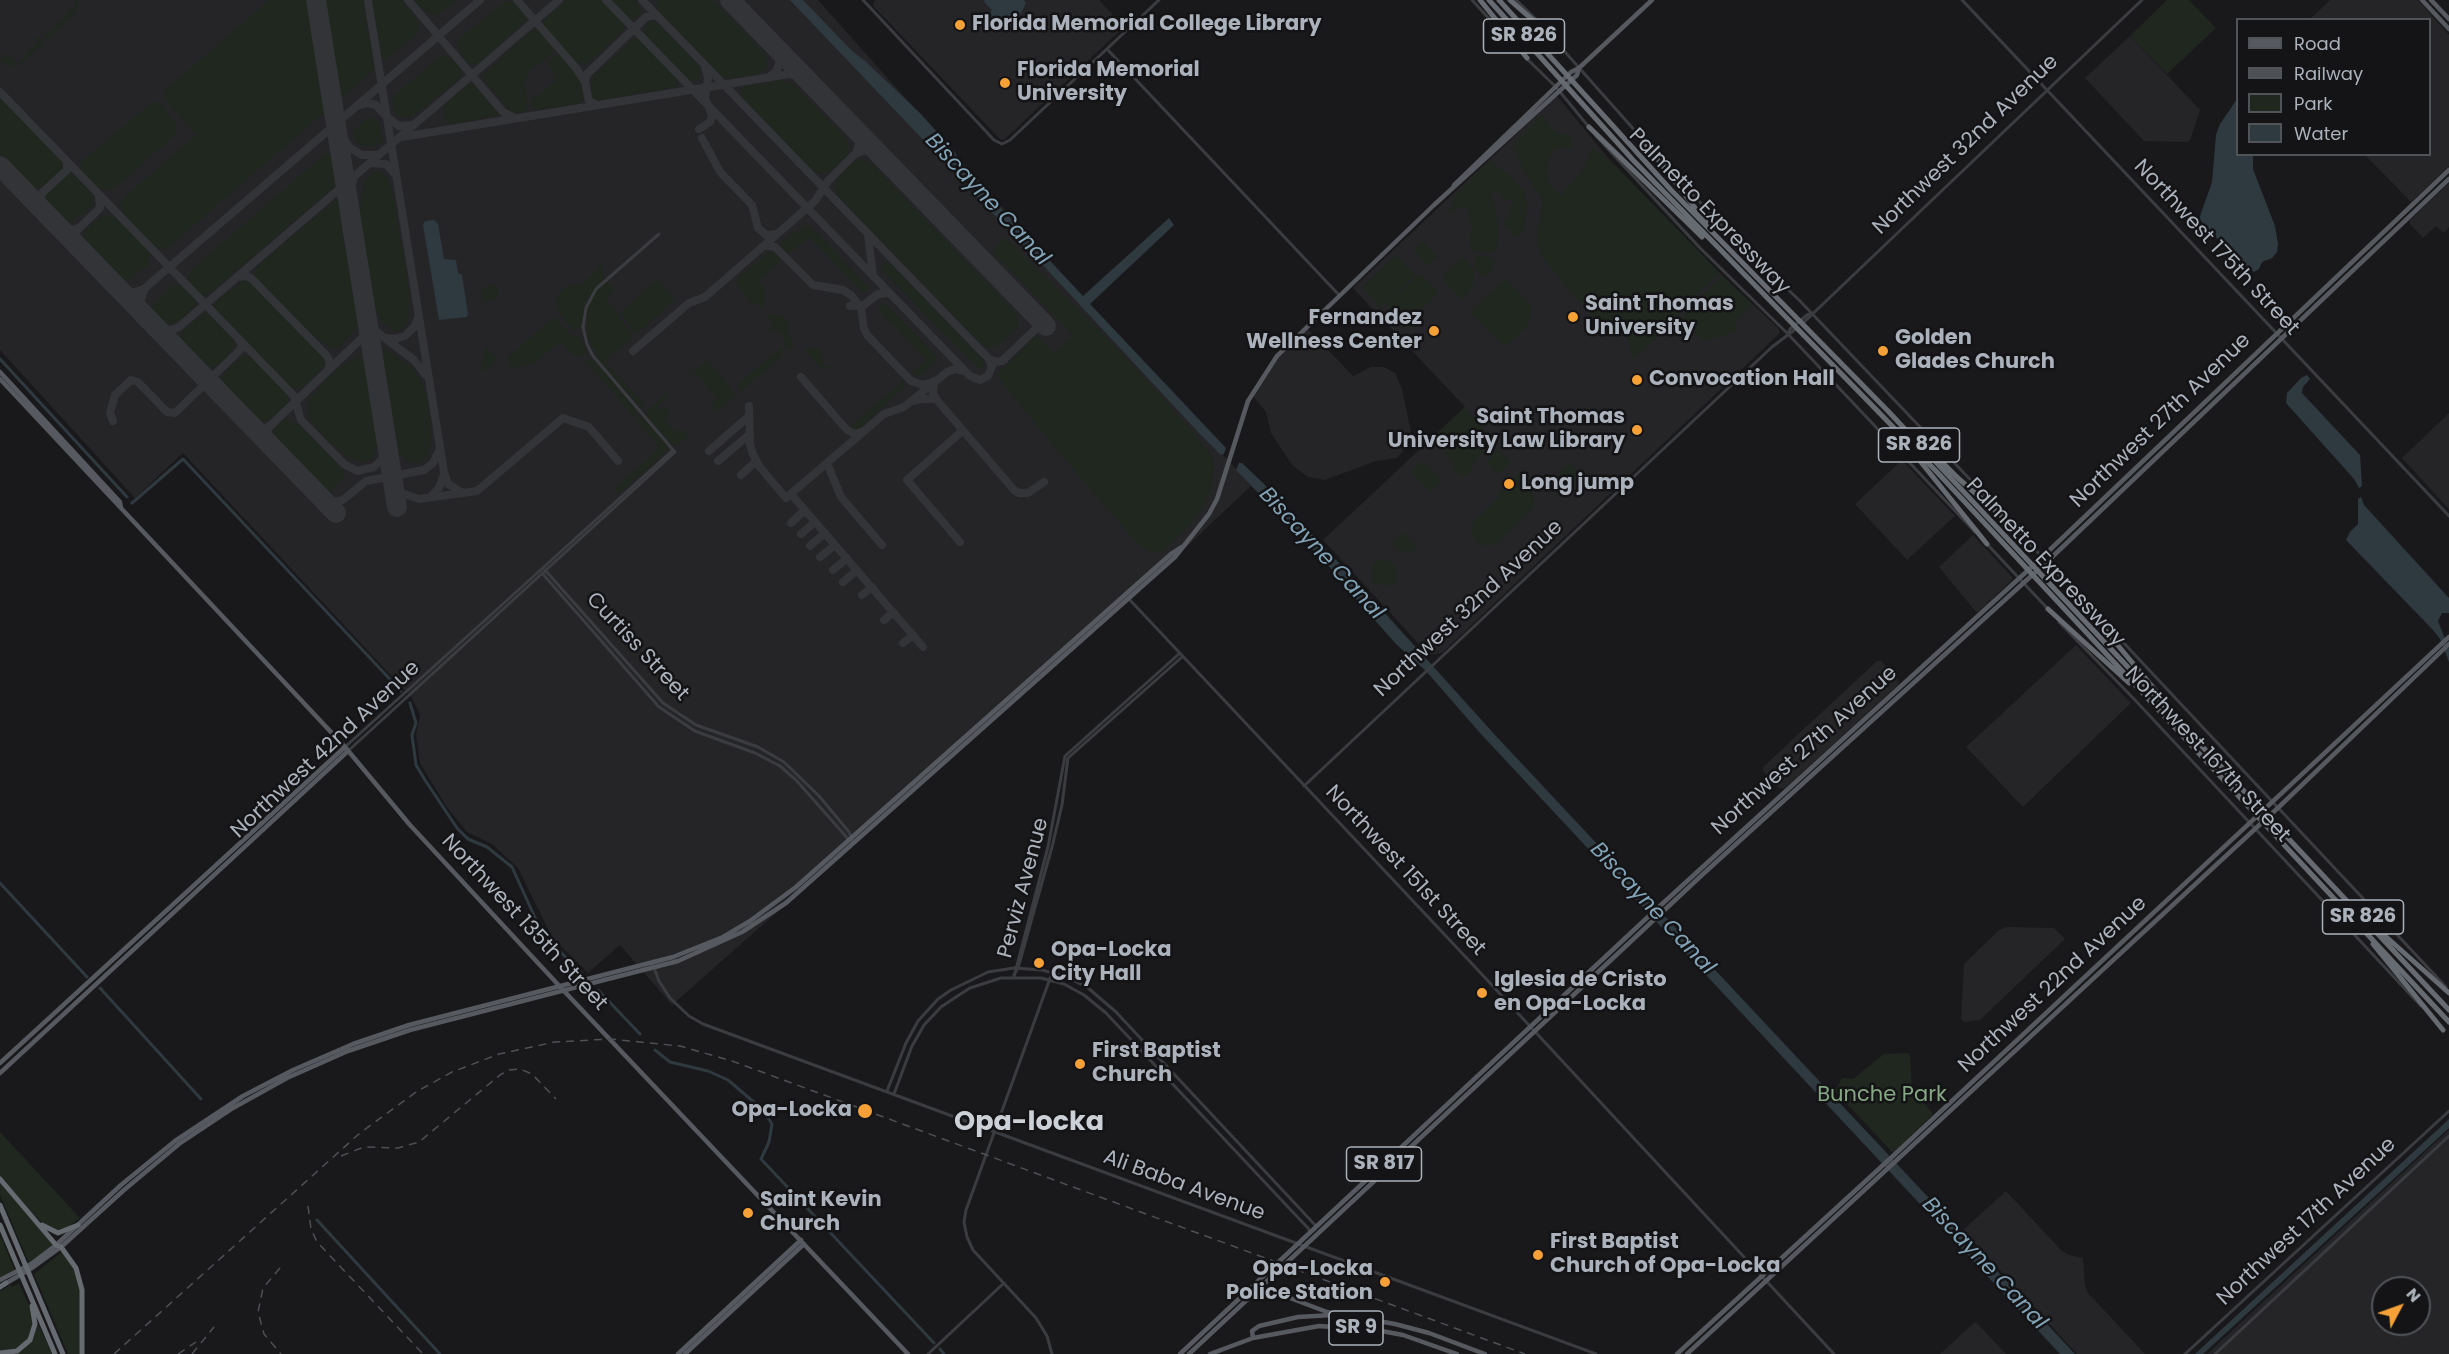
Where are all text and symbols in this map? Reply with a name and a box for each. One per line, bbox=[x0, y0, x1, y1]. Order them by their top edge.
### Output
place label: Florida Memorial College Library bbox=[972, 12, 1321, 38]
marker: Florida Memorial College Library bbox=[953, 18, 967, 32]
legend bbox=[2236, 18, 2431, 156]
road number: SR 826 bbox=[1484, 19, 1564, 53]
text: Road bbox=[2294, 31, 2341, 56]
street label: Northwest 32nd Avenue bbox=[1868, 50, 2064, 240]
place label: Florida Memorial University bbox=[1017, 58, 1200, 108]
text: Railway bbox=[2294, 61, 2363, 86]
marker: Florida Memorial University bbox=[998, 76, 1012, 90]
text: Park bbox=[2294, 91, 2333, 116]
text: Water bbox=[2294, 121, 2348, 146]
street label: Palmetto Expressway bbox=[1623, 124, 1795, 300]
water label: Biscayne Canal bbox=[919, 128, 1055, 272]
street label: Northwest 175th Street bbox=[2128, 155, 2304, 341]
place label: Saint Thomas University bbox=[1585, 292, 1734, 342]
place label: Fernandez Wellness Center bbox=[1246, 306, 1422, 356]
marker: Saint Thomas University bbox=[1566, 310, 1580, 324]
marker: Fernandez Wellness Center bbox=[1427, 324, 1441, 338]
place label: Golden Glades Church bbox=[1895, 326, 2055, 376]
street label: Northwest 27th Avenue bbox=[2066, 328, 2256, 514]
marker: Golden Glades Church bbox=[1876, 344, 1890, 358]
place label: Convocation Hall bbox=[1649, 367, 1835, 393]
marker: Convocation Hall bbox=[1630, 373, 1644, 387]
place label: Saint Thomas University Law Library bbox=[1388, 405, 1625, 455]
marker: Saint Thomas University Law Library bbox=[1630, 423, 1644, 437]
road number: SR 826 bbox=[1878, 428, 1960, 462]
place label: Long jump bbox=[1521, 471, 1634, 497]
street label: Palmetto Expressway bbox=[1960, 473, 2130, 653]
marker: Long jump bbox=[1502, 477, 1516, 491]
water label: Biscayne Canal bbox=[1253, 482, 1389, 626]
street label: Northwest 32nd Avenue bbox=[1370, 515, 1568, 703]
street label: Curtiss Street bbox=[580, 587, 694, 707]
street label: Northwest 42nd Avenue bbox=[226, 656, 426, 844]
street label: Northwest 27th Avenue bbox=[1707, 661, 1903, 841]
street label: Northwest 167th Street bbox=[2119, 662, 2295, 848]
street label: Northwest 151st Street bbox=[1319, 781, 1491, 961]
street label: Perviz Avenue bbox=[993, 815, 1055, 961]
street label: Northwest 135th Street bbox=[436, 830, 612, 1016]
water label: Biscayne Canal bbox=[1584, 837, 1720, 981]
street label: Northwest 22nd Avenue bbox=[1954, 891, 2152, 1079]
road number: SR 826 bbox=[2322, 900, 2404, 934]
place label: Opa-Locka City Hall bbox=[1051, 938, 1172, 988]
marker: Opa-Locka City Hall bbox=[1032, 956, 1046, 970]
place label: Iglesia de Cristo en Opa-Locka bbox=[1494, 968, 1667, 1018]
marker: Iglesia de Cristo en Opa-Locka bbox=[1475, 986, 1489, 1000]
place label: First Baptist Church bbox=[1092, 1039, 1221, 1089]
marker: First Baptist Church bbox=[1073, 1057, 1087, 1071]
park label: Bunche Park bbox=[1817, 1083, 1947, 1109]
place label: Opa-Locka bbox=[731, 1098, 852, 1124]
marker: Opa-Locka bbox=[856, 1102, 874, 1120]
district label: Opa-locka bbox=[954, 1107, 1104, 1139]
street label: Northwest 17th Avenue bbox=[2212, 1133, 2402, 1311]
street label: Ali Baba Avenue bbox=[1100, 1145, 1268, 1227]
road number: SR 817 bbox=[1346, 1147, 1422, 1181]
place label: Saint Kevin Church bbox=[760, 1188, 882, 1238]
water label: Biscayne Canal bbox=[1916, 1192, 2052, 1336]
marker: Saint Kevin Church bbox=[741, 1206, 755, 1220]
place label: First Baptist Church of Opa-Locka bbox=[1550, 1230, 1781, 1280]
marker: First Baptist Church of Opa-Locka bbox=[1531, 1248, 1545, 1262]
place label: Opa-Locka Police Station bbox=[1226, 1257, 1373, 1307]
marker: Opa-Locka Police Station bbox=[1378, 1275, 1392, 1289]
north arrow bbox=[2371, 1276, 2431, 1336]
text: N bbox=[2401, 1283, 2426, 1307]
road number: SR 9 bbox=[1329, 1311, 1383, 1345]

